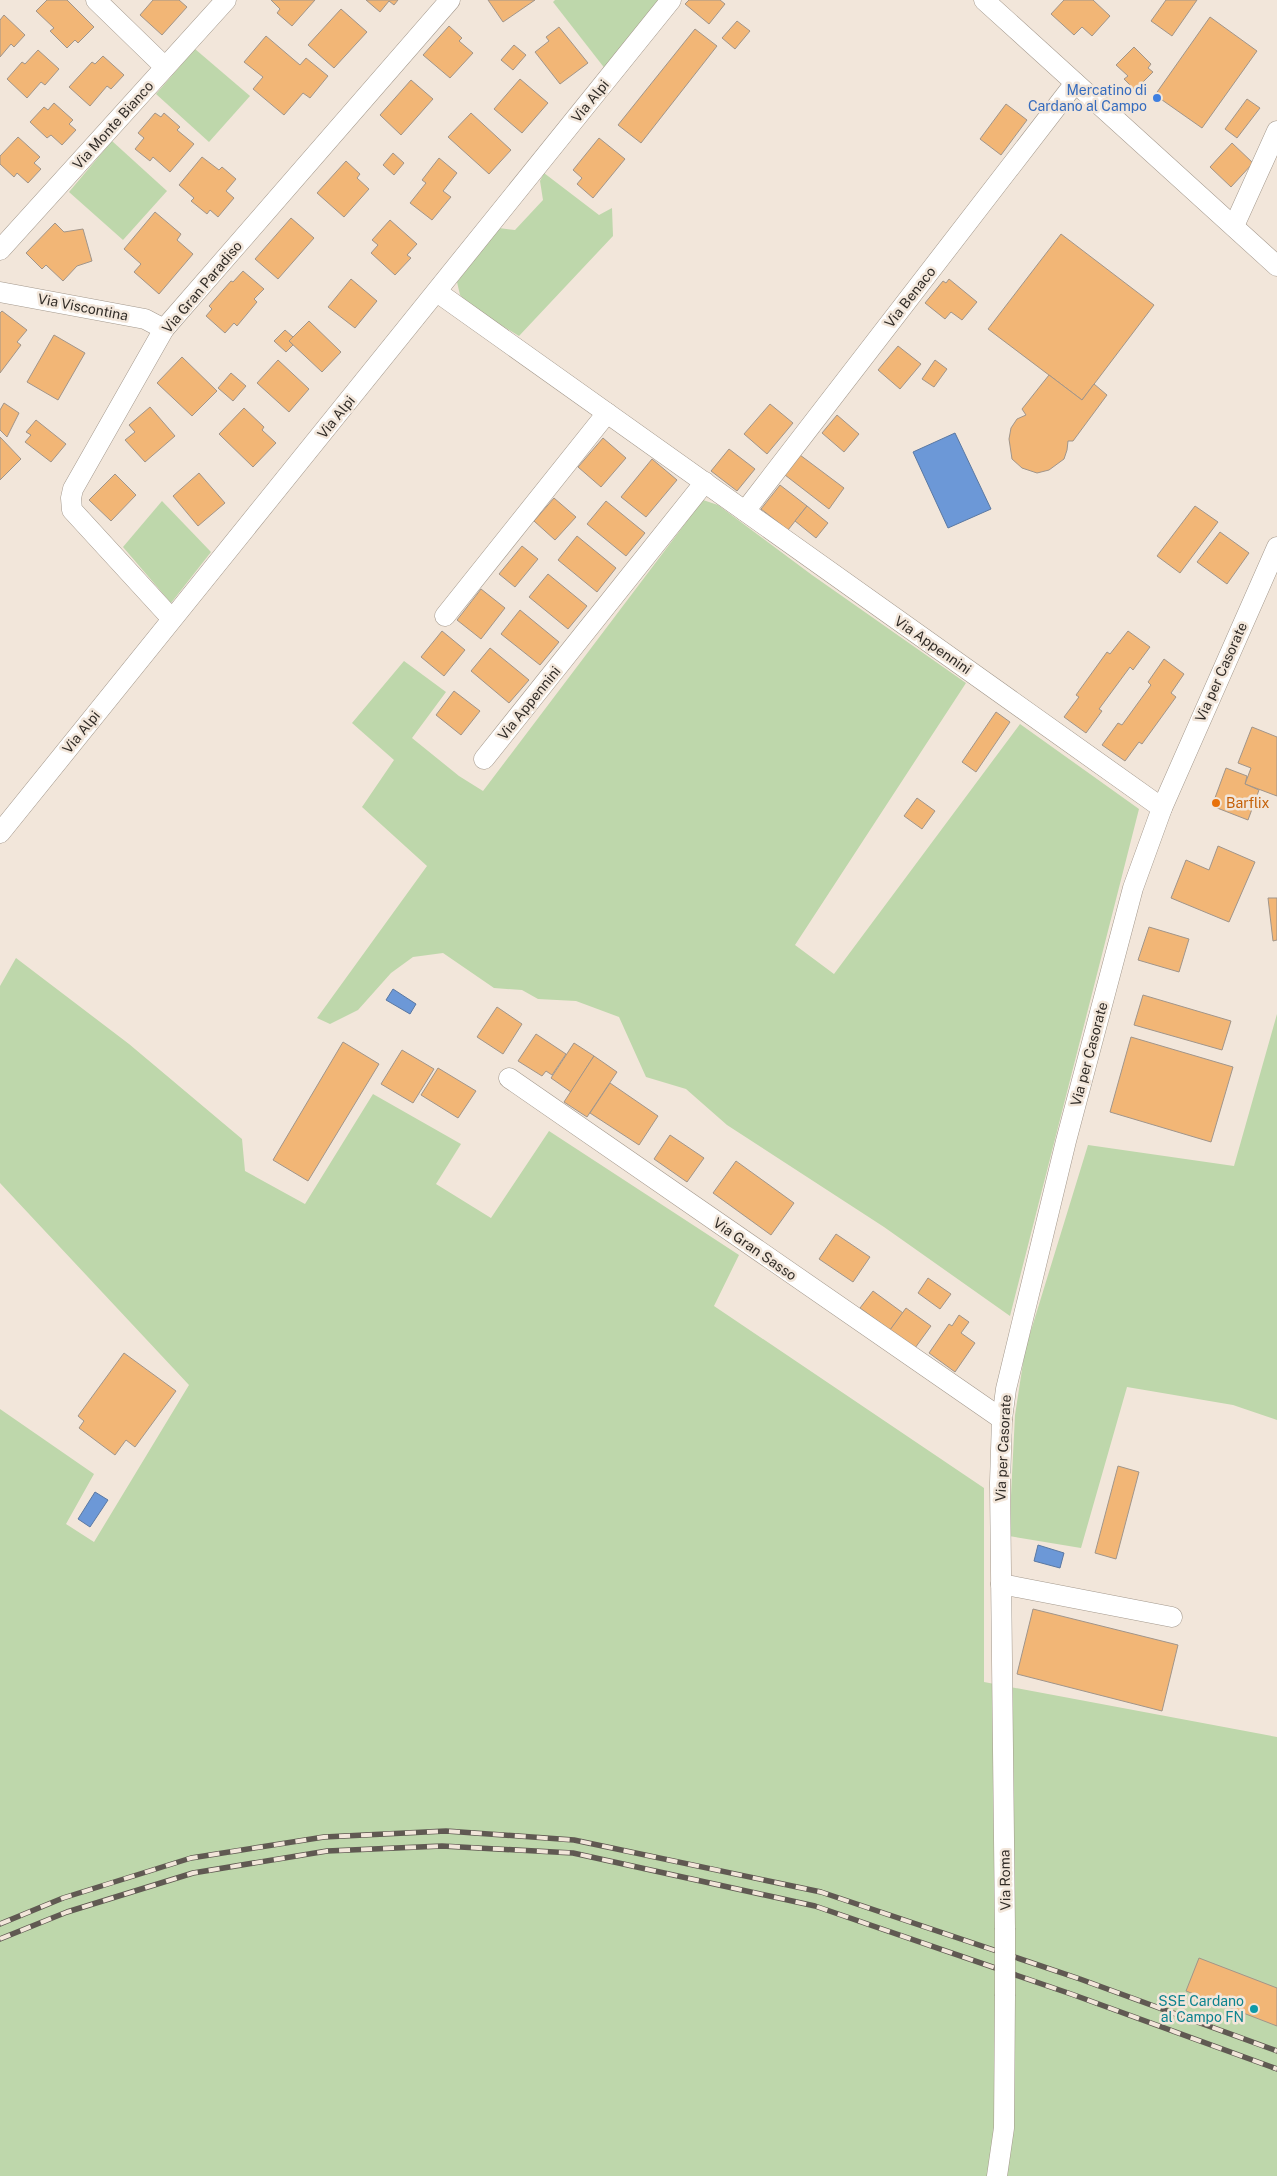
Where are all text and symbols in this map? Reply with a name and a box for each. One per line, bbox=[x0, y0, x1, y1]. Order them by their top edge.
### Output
street label: Via Alpi bbox=[568, 77, 612, 125]
street label: Via Monte Bianco bbox=[69, 78, 157, 172]
place label: Mercatino di Cardano al Campo bbox=[1028, 82, 1147, 114]
marker: Mercatino di Cardano al Campo bbox=[1151, 92, 1163, 104]
street label: Via Gran Paradiso bbox=[159, 238, 245, 336]
street label: Via Benaco bbox=[881, 263, 939, 331]
street label: Via Viscontina bbox=[36, 290, 130, 324]
street label: Via Alpi bbox=[314, 393, 358, 441]
street label: Via Appennini bbox=[892, 613, 974, 677]
street label: Via per Casorate bbox=[1192, 620, 1250, 724]
street label: Via Appennini bbox=[495, 663, 563, 743]
street label: Via Alpi bbox=[59, 708, 103, 756]
place label: Barflix bbox=[1226, 795, 1270, 811]
marker: Barflix bbox=[1210, 797, 1222, 809]
street label: Via per Casorate bbox=[1067, 1000, 1111, 1108]
street label: Via Gran Sasso bbox=[710, 1214, 800, 1284]
street label: Via per Casorate bbox=[992, 1394, 1014, 1502]
street label: Via Roma bbox=[996, 1849, 1014, 1911]
place label: SSE Cardano al Campo FN bbox=[1158, 1993, 1244, 2025]
marker: SSE Cardano al Campo FN bbox=[1248, 2003, 1260, 2015]

